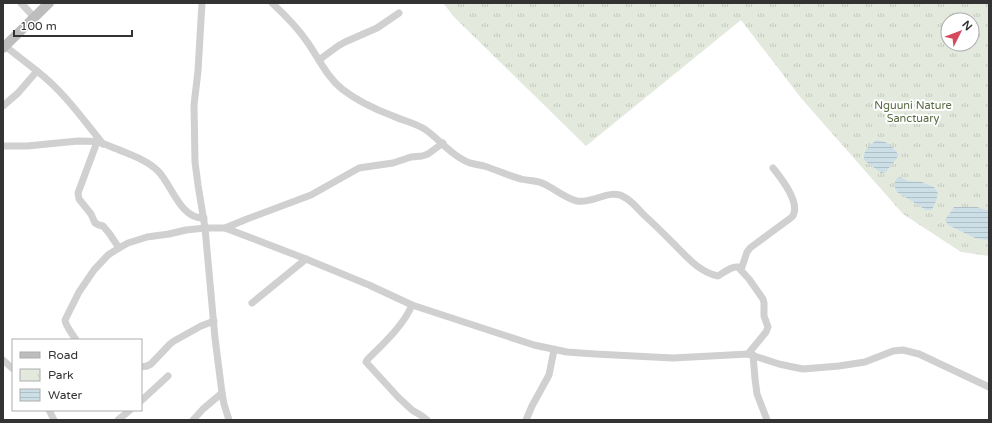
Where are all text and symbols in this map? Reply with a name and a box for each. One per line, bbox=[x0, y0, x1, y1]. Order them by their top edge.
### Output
scale bar bbox=[14, 12, 132, 38]
north arrow bbox=[940, 12, 980, 52]
text: N bbox=[959, 18, 975, 33]
text: 100 m bbox=[20, 19, 57, 33]
park label: Nguuni Nature Sanctuary bbox=[874, 99, 952, 125]
legend bbox=[12, 339, 142, 411]
text: Road bbox=[48, 348, 78, 362]
text: Park bbox=[48, 368, 74, 382]
text: Water bbox=[48, 388, 83, 402]

